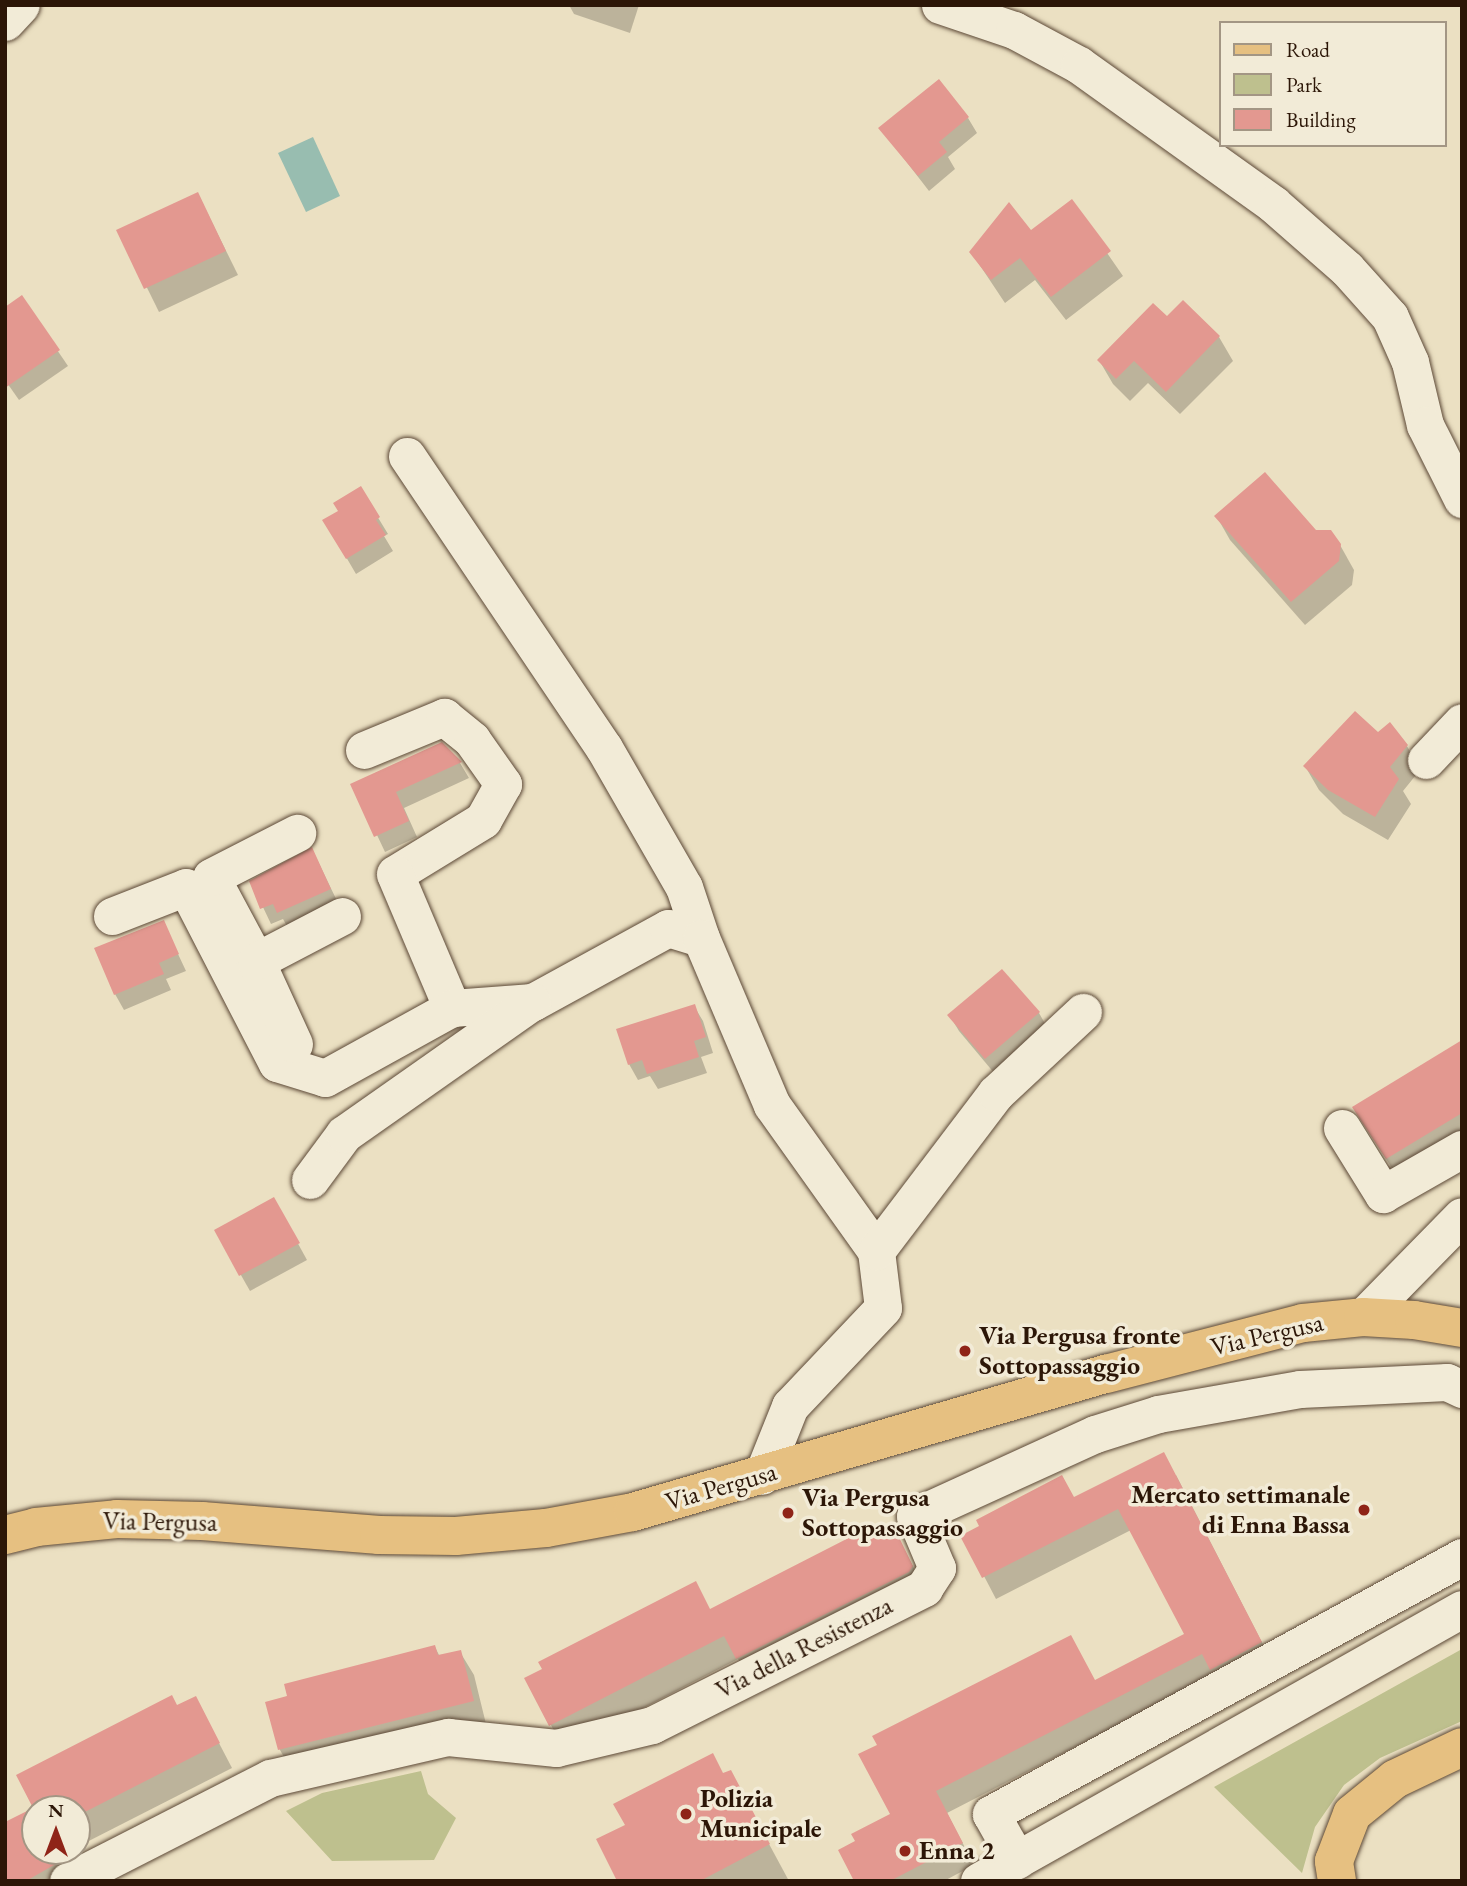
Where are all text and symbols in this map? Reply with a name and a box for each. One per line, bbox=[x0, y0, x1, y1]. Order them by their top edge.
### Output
legend bbox=[1218, 21, 1446, 147]
text: Road bbox=[1286, 36, 1330, 63]
text: Park bbox=[1286, 71, 1322, 98]
text: Building bbox=[1286, 106, 1356, 133]
street label: Via Pergusa bbox=[1208, 1307, 1326, 1363]
place label: Via Pergusa fronte Sottopassaggio bbox=[979, 1320, 1180, 1382]
marker: Via Pergusa fronte Sottopassaggio bbox=[957, 1343, 973, 1359]
street label: Via Pergusa bbox=[662, 1456, 780, 1518]
place label: Mercato settimanale di Enna Bassa bbox=[1131, 1479, 1350, 1540]
place label: Via Pergusa Sottopassaggio bbox=[802, 1482, 963, 1544]
marker: Mercato settimanale di Enna Bassa bbox=[1356, 1502, 1372, 1518]
street label: Via Pergusa bbox=[102, 1505, 218, 1539]
marker: Via Pergusa Sottopassaggio bbox=[780, 1505, 796, 1521]
street label: Via della Resistenza bbox=[710, 1590, 898, 1706]
place label: Polizia Municipale bbox=[700, 1783, 822, 1844]
north arrow bbox=[21, 1795, 91, 1865]
text: N bbox=[48, 1798, 64, 1823]
marker: Polizia Municipale bbox=[678, 1806, 694, 1822]
place label: Enna 2 bbox=[919, 1835, 995, 1867]
marker: Enna 2 bbox=[897, 1843, 913, 1859]

